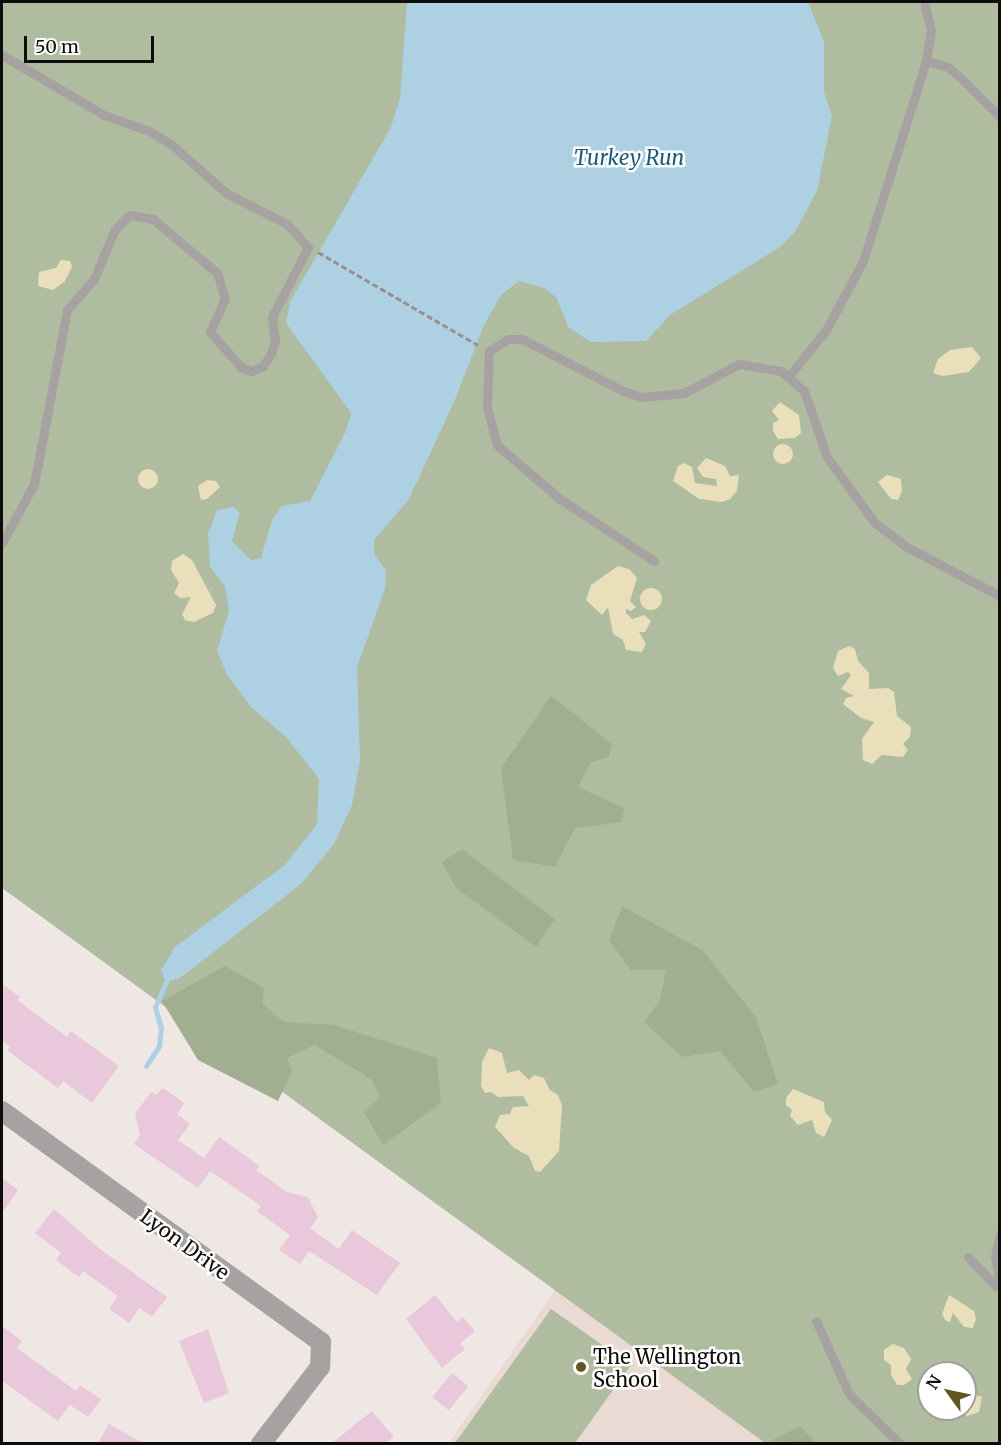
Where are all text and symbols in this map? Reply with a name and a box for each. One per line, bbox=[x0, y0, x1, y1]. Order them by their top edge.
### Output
scale bar bbox=[27, 24, 158, 62]
text: 50 m bbox=[35, 35, 79, 58]
water label: Turkey Run bbox=[574, 145, 684, 171]
street label: Lyon Drive bbox=[136, 1204, 234, 1284]
place label: The Wellington School bbox=[593, 1344, 741, 1391]
marker: The Wellington School bbox=[574, 1360, 588, 1374]
north arrow bbox=[917, 1361, 977, 1421]
text: N bbox=[922, 1372, 945, 1393]

